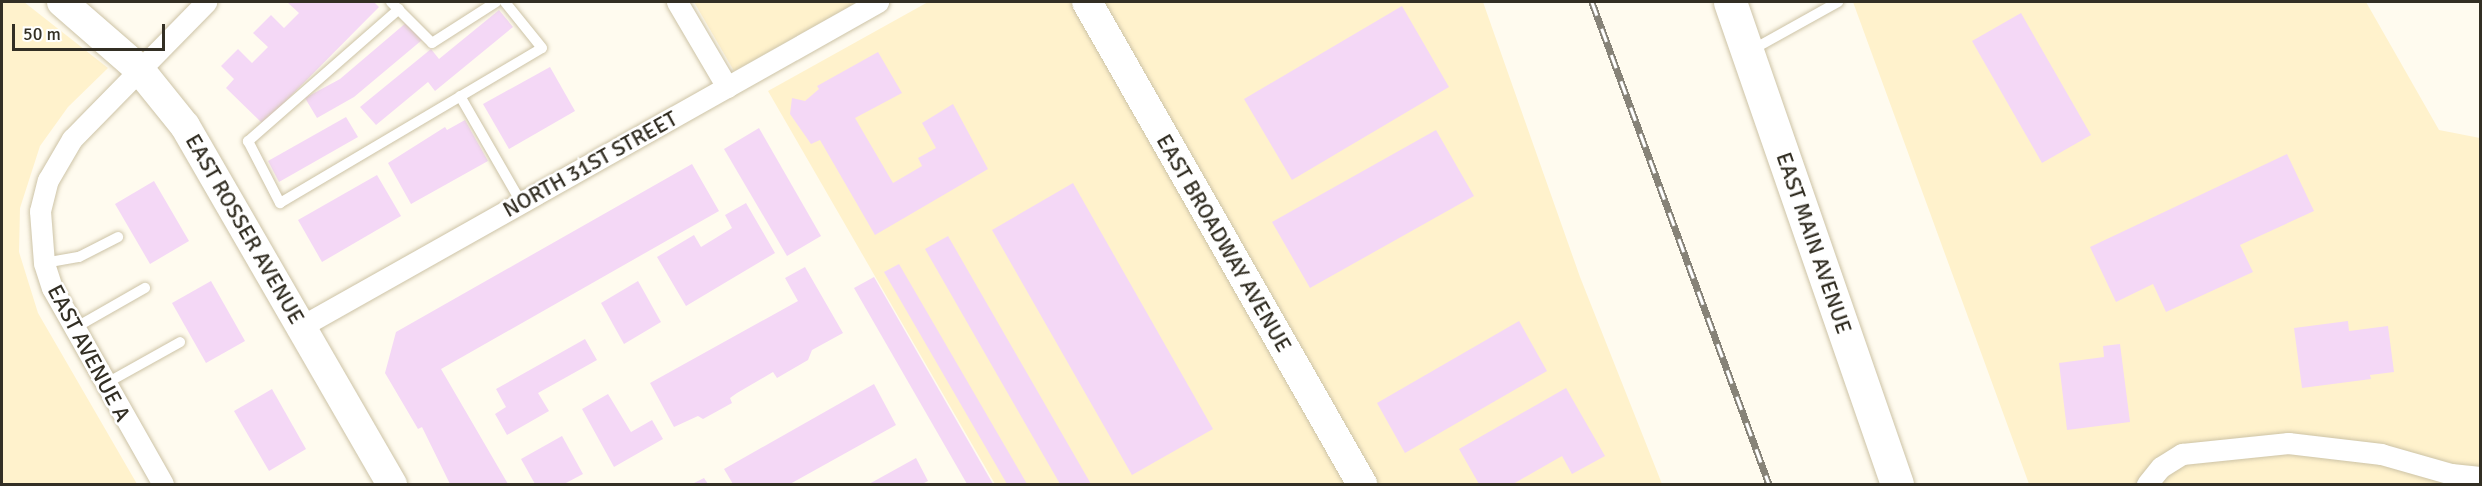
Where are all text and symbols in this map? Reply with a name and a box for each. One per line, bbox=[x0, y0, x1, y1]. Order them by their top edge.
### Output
scale bar bbox=[15, 12, 168, 50]
text: 50 m bbox=[23, 23, 61, 45]
street label: NORTH 31ST STREET bbox=[498, 105, 682, 223]
street label: EAST ROSSER AVENUE bbox=[180, 129, 310, 329]
street label: EAST BROADWAY AVENUE bbox=[1151, 129, 1297, 357]
street label: EAST MAIN AVENUE bbox=[1771, 149, 1857, 337]
street label: EAST AVENUE A bbox=[42, 280, 136, 426]

